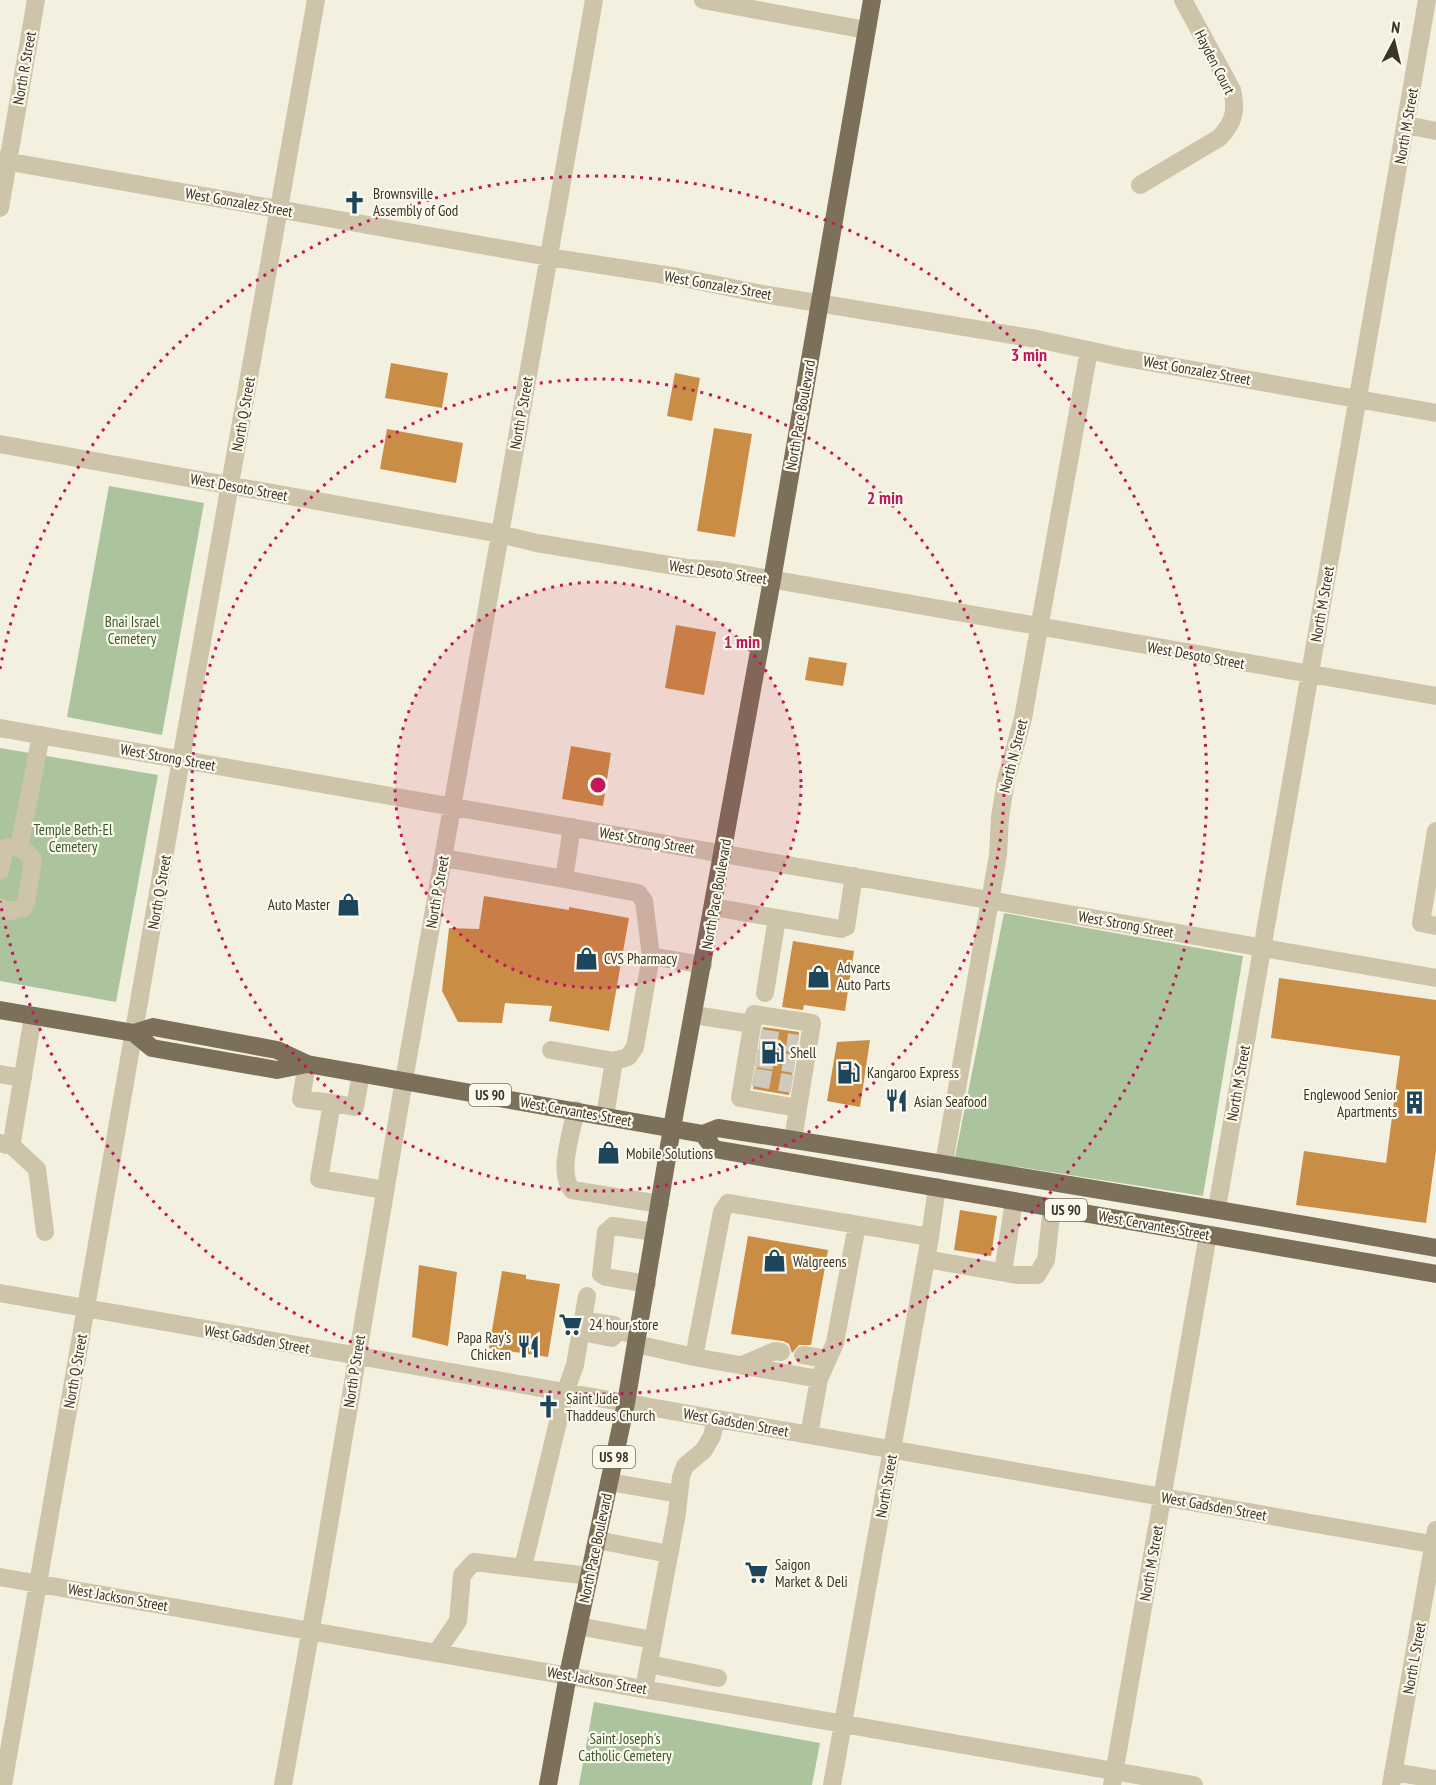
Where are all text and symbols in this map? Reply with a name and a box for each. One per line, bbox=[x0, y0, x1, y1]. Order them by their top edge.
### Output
north arrow bbox=[1364, 12, 1424, 72]
text: N bbox=[1390, 17, 1401, 38]
street label: Hayden Court bbox=[1191, 26, 1239, 98]
street label: North R Street bbox=[8, 30, 40, 106]
street label: North M Street bbox=[1390, 87, 1422, 165]
street label: West Gonzalez Street bbox=[184, 183, 294, 221]
place label: Brownsville Assembly of God bbox=[373, 184, 458, 220]
church icon: Brownsville Assembly of God bbox=[342, 189, 368, 215]
street label: West Gonzalez Street bbox=[663, 266, 773, 304]
text: 3 min bbox=[1011, 343, 1047, 366]
street label: West Gonzalez Street bbox=[1142, 351, 1252, 389]
street label: North Pace Boulevard bbox=[781, 358, 819, 472]
street label: North Q Street bbox=[227, 375, 259, 453]
street label: North P Street bbox=[505, 375, 537, 451]
street label: West Desoto Street bbox=[189, 469, 289, 505]
text: 2 min bbox=[867, 486, 903, 509]
street label: West Desoto Street bbox=[668, 556, 768, 588]
street label: North M Street bbox=[1306, 565, 1338, 643]
park label: Bnai Israel Cemetery bbox=[105, 612, 160, 648]
text: 1 min bbox=[724, 630, 760, 653]
street label: West Desoto Street bbox=[1146, 637, 1246, 673]
street label: North N Street bbox=[995, 717, 1031, 795]
street label: West Strong Street bbox=[119, 739, 217, 775]
centre of rings bbox=[588, 775, 608, 795]
park label: Temple Beth-El Cemetery bbox=[34, 820, 113, 856]
street label: West Strong Street bbox=[598, 822, 696, 858]
street label: North Pace Boulevard bbox=[697, 837, 735, 951]
street label: North Q Street bbox=[143, 853, 175, 931]
street label: North P Street bbox=[421, 854, 453, 930]
shop icon: Auto Master bbox=[335, 891, 361, 917]
place label: Auto Master bbox=[268, 895, 331, 914]
street label: West Strong Street bbox=[1077, 906, 1175, 942]
shop icon: CVS Pharmacy bbox=[573, 945, 599, 971]
place label: CVS Pharmacy bbox=[604, 949, 677, 968]
place label: Advance Auto Parts bbox=[837, 958, 890, 994]
shop icon: Advance Auto Parts bbox=[806, 963, 832, 989]
fuel station icon: Shell bbox=[759, 1039, 785, 1065]
place label: Shell bbox=[790, 1043, 817, 1062]
street label: North M Street bbox=[1222, 1044, 1254, 1122]
fuel station icon: Kangaroo Express bbox=[836, 1059, 862, 1085]
place label: Kangaroo Express bbox=[867, 1063, 959, 1082]
road number: US 90 bbox=[469, 1084, 511, 1106]
place label: Englewood Senior Apartments bbox=[1304, 1085, 1398, 1121]
restaurant icon: Asian Seafood bbox=[883, 1088, 909, 1114]
building icon: Englewood Senior Apartments bbox=[1402, 1090, 1428, 1116]
street label: West Cervantes Street bbox=[519, 1092, 633, 1130]
place label: Asian Seafood bbox=[914, 1092, 987, 1111]
shop icon: Mobile Solutions bbox=[595, 1140, 621, 1166]
place label: Mobile Solutions bbox=[626, 1144, 713, 1163]
road number: US 90 bbox=[1045, 1199, 1087, 1221]
street label: West Cervantes Street bbox=[1097, 1206, 1211, 1244]
shop icon: Walgreens bbox=[762, 1248, 788, 1274]
place label: Walgreens bbox=[793, 1252, 847, 1271]
supermarket icon: 24 hour store bbox=[558, 1311, 584, 1337]
place label: 24 hour store bbox=[589, 1315, 658, 1334]
street label: West Gadsden Street bbox=[203, 1320, 311, 1358]
place label: Papa Ray's Chicken bbox=[457, 1328, 511, 1364]
street label: North Q Street bbox=[59, 1332, 91, 1410]
street label: North P Street bbox=[339, 1333, 369, 1409]
restaurant icon: Papa Ray's Chicken bbox=[516, 1333, 542, 1359]
place label: Saint Jude Thaddeus Church bbox=[566, 1389, 655, 1425]
church icon: Saint Jude Thaddeus Church bbox=[535, 1394, 561, 1420]
street label: West Gadsden Street bbox=[682, 1403, 790, 1441]
road number: US 98 bbox=[593, 1446, 635, 1468]
street label: North Street bbox=[871, 1453, 901, 1519]
street label: West Gadsden Street bbox=[1160, 1487, 1268, 1525]
street label: North Pace Boulevard bbox=[574, 1491, 616, 1605]
street label: North M Street bbox=[1135, 1524, 1167, 1602]
place label: Saigon Market & Deli bbox=[775, 1555, 848, 1591]
supermarket icon: Saigon Market & Deli bbox=[744, 1560, 770, 1586]
street label: West Jackson Street bbox=[66, 1579, 170, 1615]
street label: North L Street bbox=[1398, 1620, 1430, 1696]
street label: West Jackson Street bbox=[545, 1662, 649, 1698]
park label: Saint Joseph's Catholic Cemetery bbox=[578, 1729, 672, 1765]

